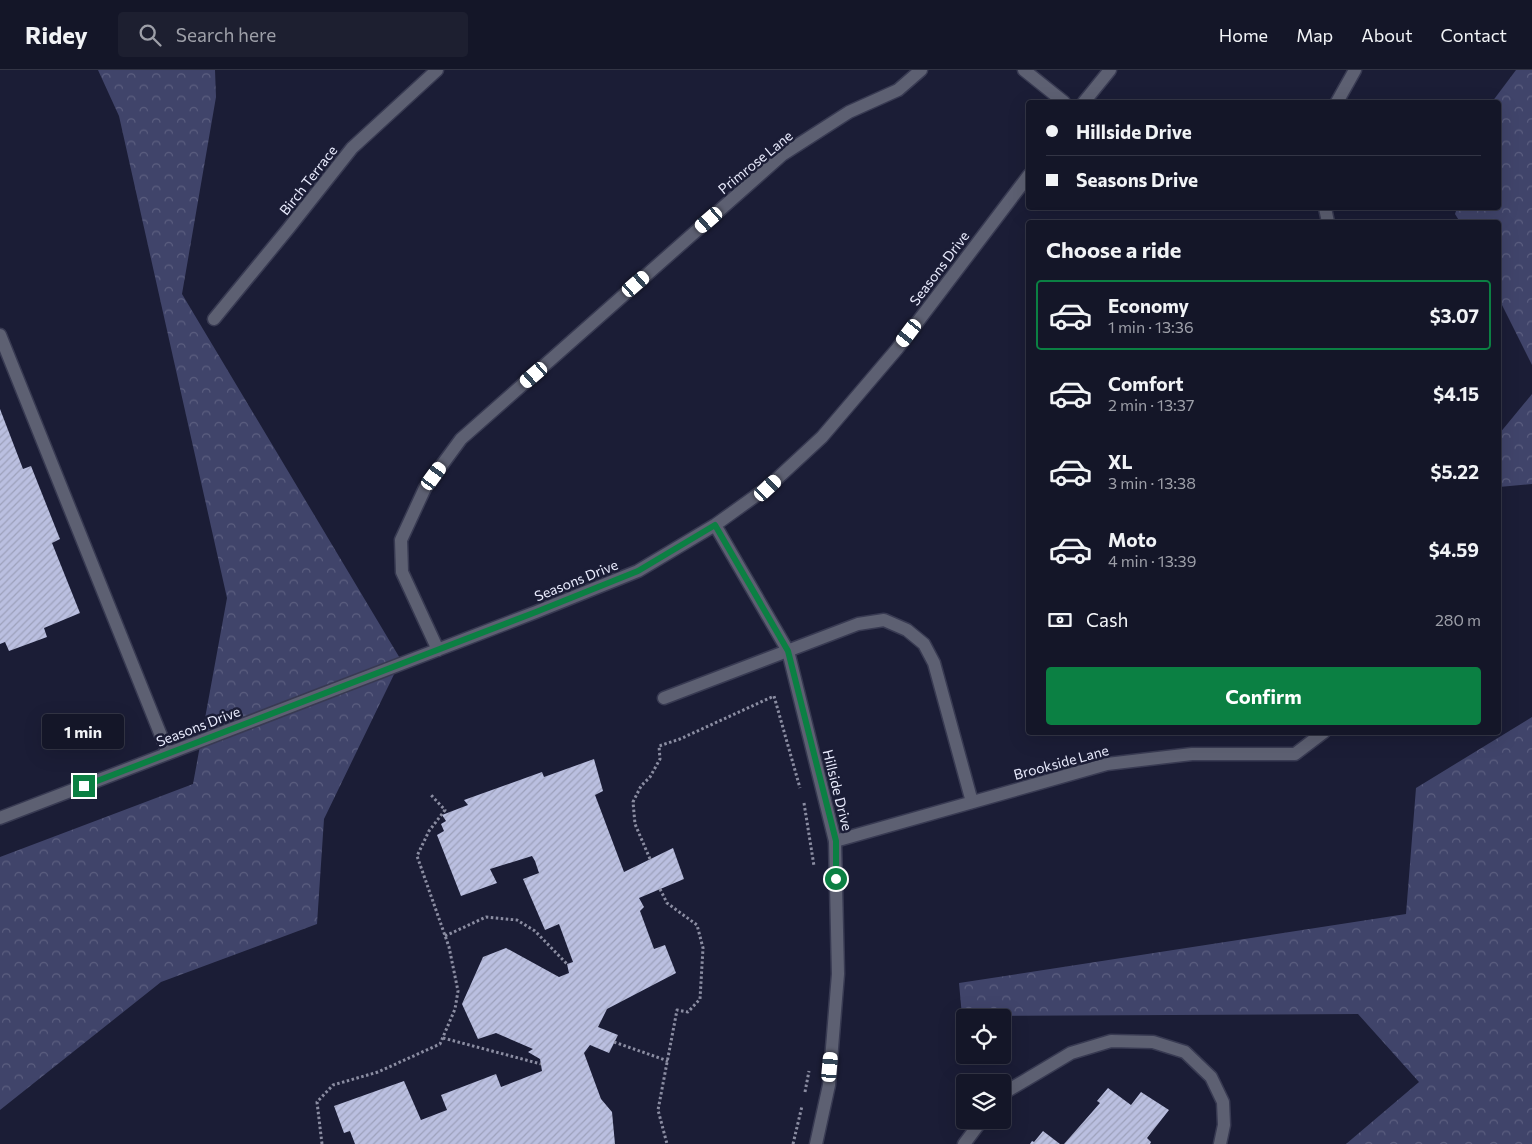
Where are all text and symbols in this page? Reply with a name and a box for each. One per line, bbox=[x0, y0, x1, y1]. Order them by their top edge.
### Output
search box bbox=[118, 12, 468, 57]
text: Ridey bbox=[25, 20, 88, 49]
icon: search bbox=[136, 21, 164, 49]
text: Search here bbox=[176, 23, 276, 46]
text: Home bbox=[1219, 24, 1268, 46]
text: Map bbox=[1296, 24, 1333, 46]
text: About bbox=[1361, 24, 1413, 46]
text: Contact bbox=[1441, 24, 1507, 46]
text: Hillside Drive bbox=[1076, 120, 1192, 143]
street label: Primrose Lane bbox=[714, 127, 796, 197]
street label: Birch Terrace bbox=[276, 142, 340, 218]
text: Seasons Drive bbox=[1076, 168, 1198, 191]
car bbox=[692, 204, 725, 236]
street label: Seasons Drive bbox=[906, 228, 972, 308]
text: Choose a ride bbox=[1046, 236, 1181, 263]
car bbox=[619, 268, 652, 300]
icon: car bbox=[1048, 293, 1093, 338]
text: Economy bbox=[1108, 294, 1189, 317]
text: $3.07 bbox=[1430, 304, 1479, 327]
car bbox=[893, 317, 924, 349]
text: 1 min · 13:36 bbox=[1108, 317, 1194, 336]
car bbox=[517, 359, 550, 391]
icon: car bbox=[1048, 371, 1093, 416]
text: Comfort bbox=[1108, 372, 1184, 395]
text: $4.15 bbox=[1433, 382, 1479, 405]
text: 2 min · 13:37 bbox=[1108, 395, 1194, 414]
icon: car bbox=[1048, 449, 1093, 494]
text: XL bbox=[1108, 450, 1133, 473]
car bbox=[419, 459, 448, 493]
text: $5.22 bbox=[1431, 460, 1479, 483]
car bbox=[751, 472, 784, 504]
text: 3 min · 13:38 bbox=[1108, 473, 1196, 492]
icon: car bbox=[1048, 527, 1093, 572]
text: Moto bbox=[1108, 528, 1157, 551]
text: $4.59 bbox=[1429, 538, 1479, 561]
text: 4 min · 13:39 bbox=[1108, 551, 1196, 570]
street label: Seasons Drive bbox=[532, 556, 620, 604]
icon: cash bbox=[1046, 606, 1074, 634]
text: Cash bbox=[1086, 608, 1128, 631]
text: 280 m bbox=[1435, 610, 1481, 629]
button: Confirm bbox=[1046, 667, 1481, 725]
street label: Seasons Drive bbox=[154, 702, 242, 750]
callout: 1 min bbox=[43, 714, 125, 748]
text: 1 min bbox=[64, 722, 102, 741]
street label: Brookside Lane bbox=[1012, 741, 1110, 783]
street label: Hillside Drive bbox=[820, 748, 856, 832]
route end bbox=[73, 775, 95, 797]
route start bbox=[825, 868, 847, 890]
map controls bbox=[956, 1009, 1011, 1129]
button: locate bbox=[956, 1009, 1011, 1064]
car bbox=[821, 1051, 838, 1083]
button: layers bbox=[956, 1074, 1011, 1129]

